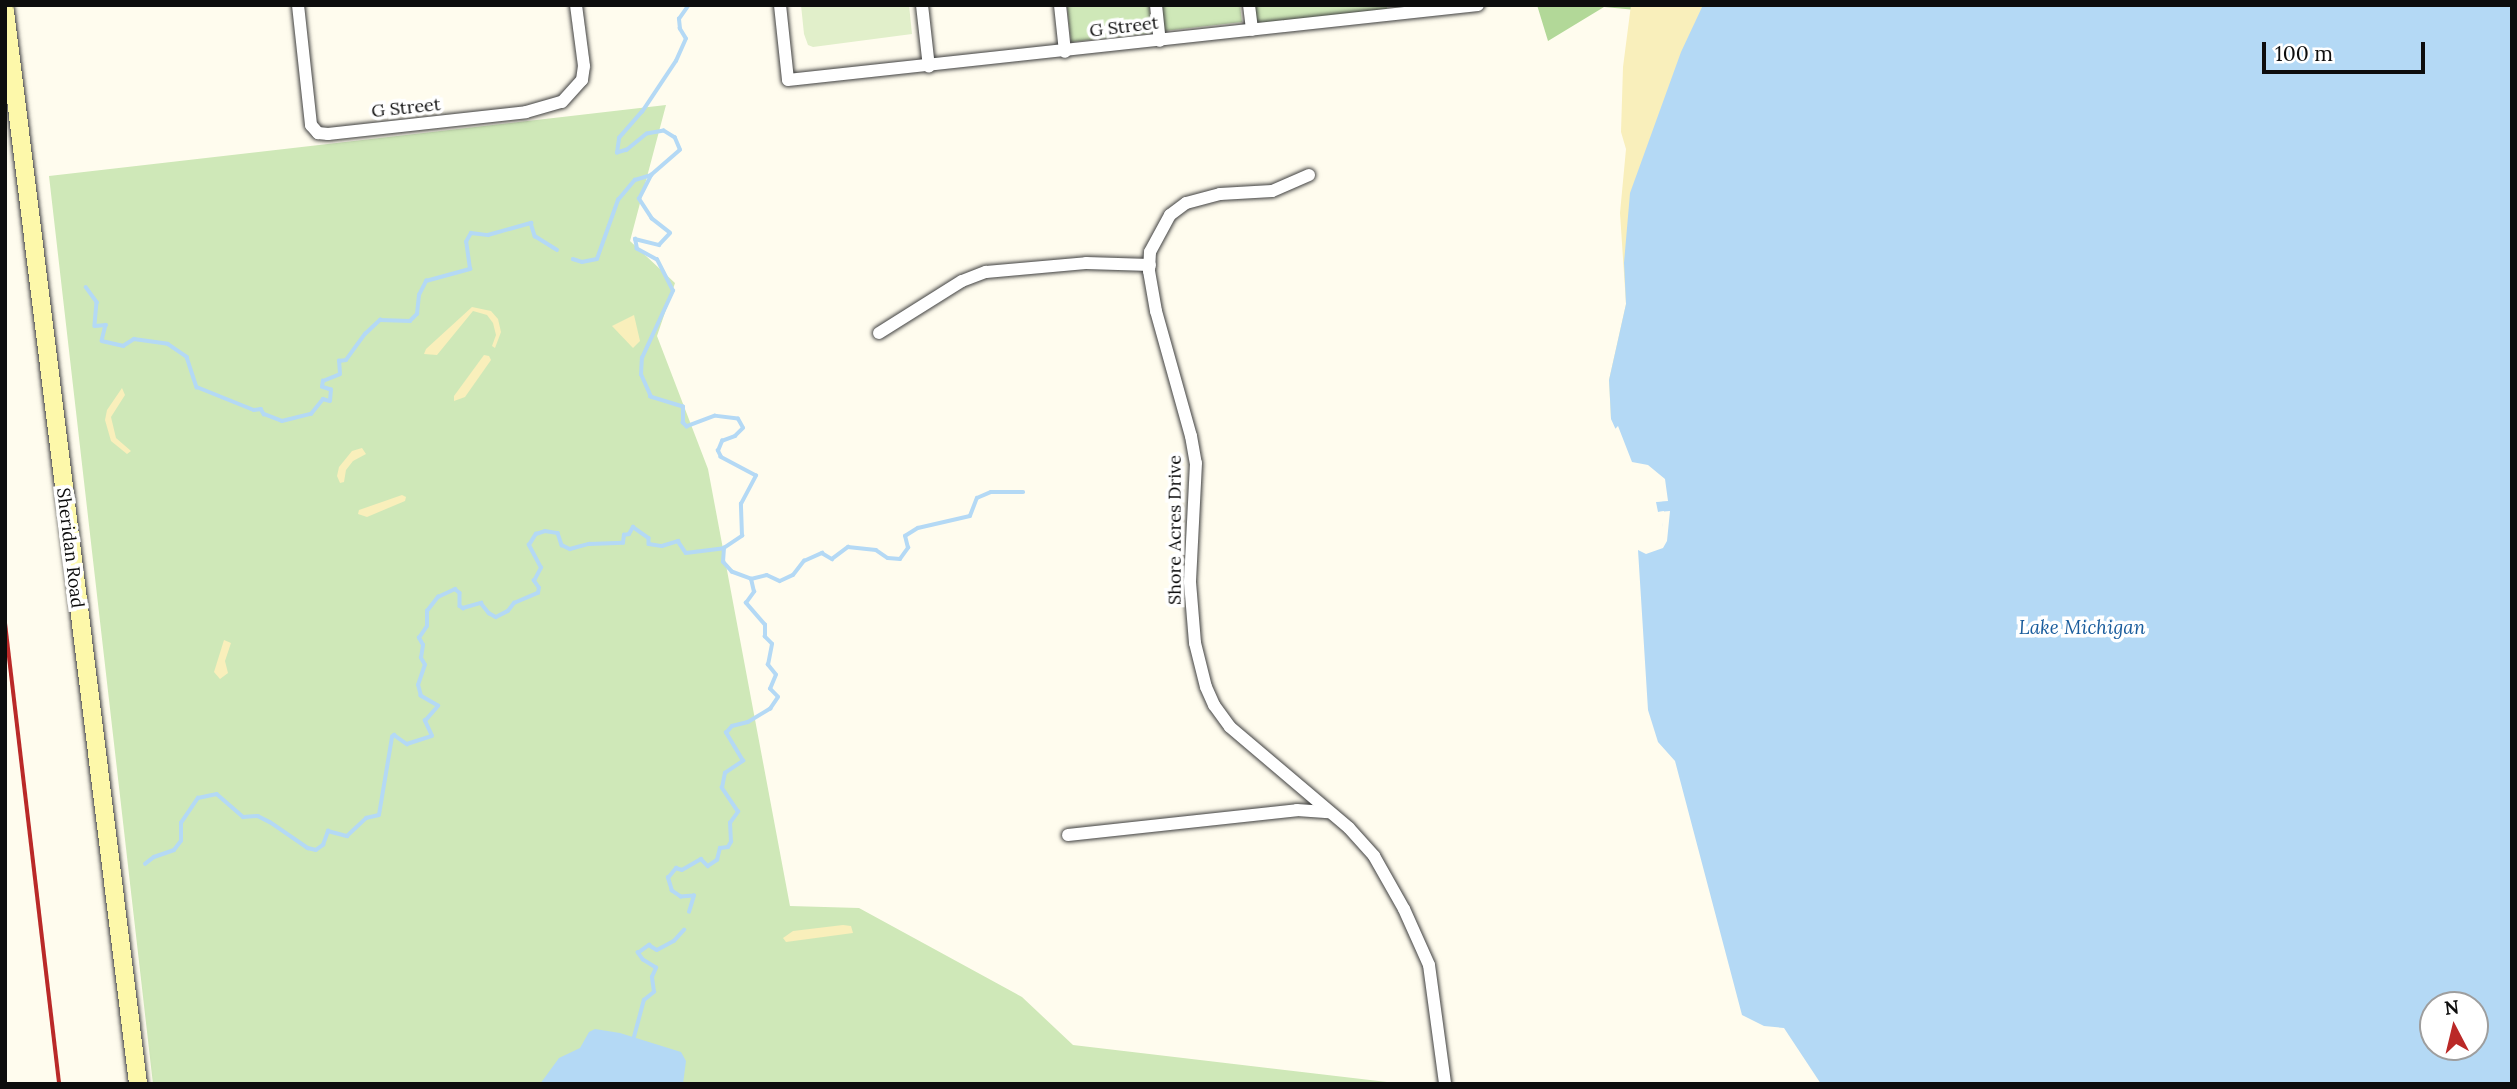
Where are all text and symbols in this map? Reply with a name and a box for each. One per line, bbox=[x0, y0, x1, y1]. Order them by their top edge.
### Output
street label: G Street bbox=[1088, 12, 1160, 42]
scale bar bbox=[2265, 28, 2428, 72]
text: 100 m bbox=[2275, 40, 2333, 67]
street label: G Street bbox=[370, 94, 442, 122]
street label: Shore Acres Drive bbox=[1164, 455, 1186, 605]
street label: Sheridan Road bbox=[52, 487, 88, 609]
water label: Lake Michigan bbox=[2019, 617, 2145, 639]
north arrow bbox=[2419, 991, 2489, 1061]
text: N bbox=[2443, 994, 2460, 1020]

